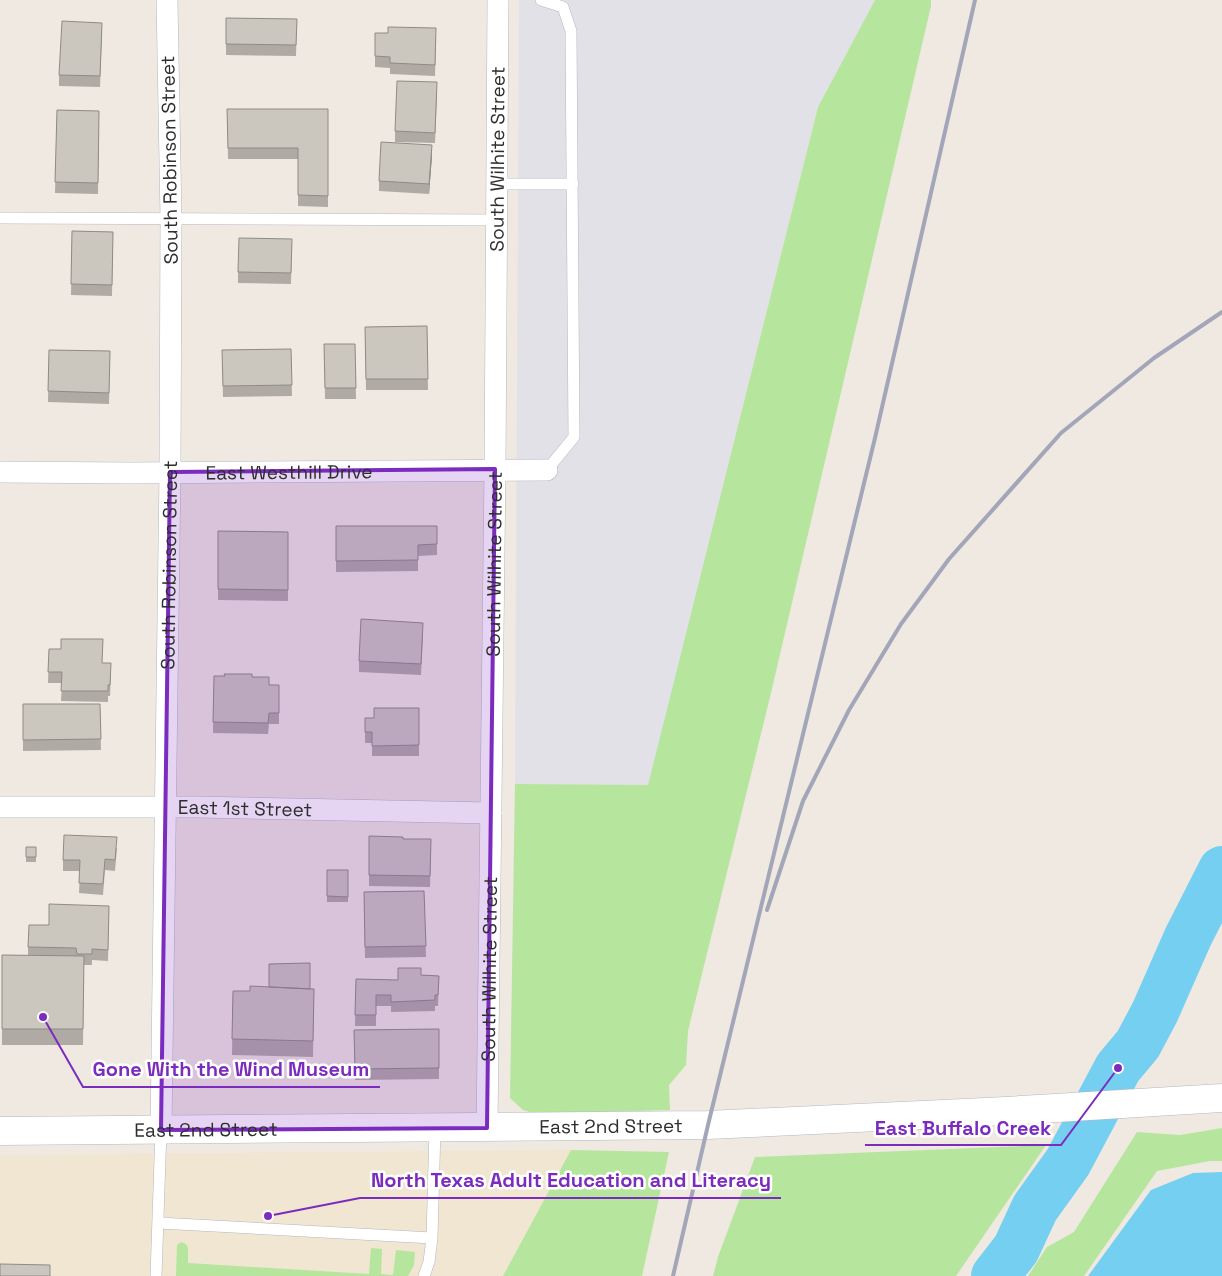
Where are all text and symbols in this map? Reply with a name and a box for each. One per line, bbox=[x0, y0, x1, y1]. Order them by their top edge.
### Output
street label: South Robinson Street bbox=[155, 55, 184, 265]
street label: South Wilhite Street bbox=[484, 66, 511, 252]
street label: East Westhill Drive bbox=[205, 459, 373, 485]
street label: South Robinson Street bbox=[155, 460, 183, 670]
street label: South Wilhite Street bbox=[481, 471, 508, 657]
street label: East 1st Street bbox=[178, 795, 312, 822]
street label: South Wilhite Street bbox=[476, 876, 503, 1062]
callout: Gone With the Wind Museum bbox=[83, 1052, 380, 1087]
text: Gone With the Wind Museum bbox=[93, 1056, 369, 1082]
callout: East Buffalo Creek bbox=[865, 1110, 1061, 1145]
street label: East 2nd Street bbox=[539, 1113, 683, 1139]
text: East Buffalo Creek bbox=[875, 1115, 1051, 1141]
street label: East 2nd Street bbox=[134, 1117, 278, 1143]
callout: North Texas Adult Education and Literacy bbox=[360, 1163, 781, 1198]
text: North Texas Adult Education and Literacy bbox=[371, 1167, 771, 1193]

